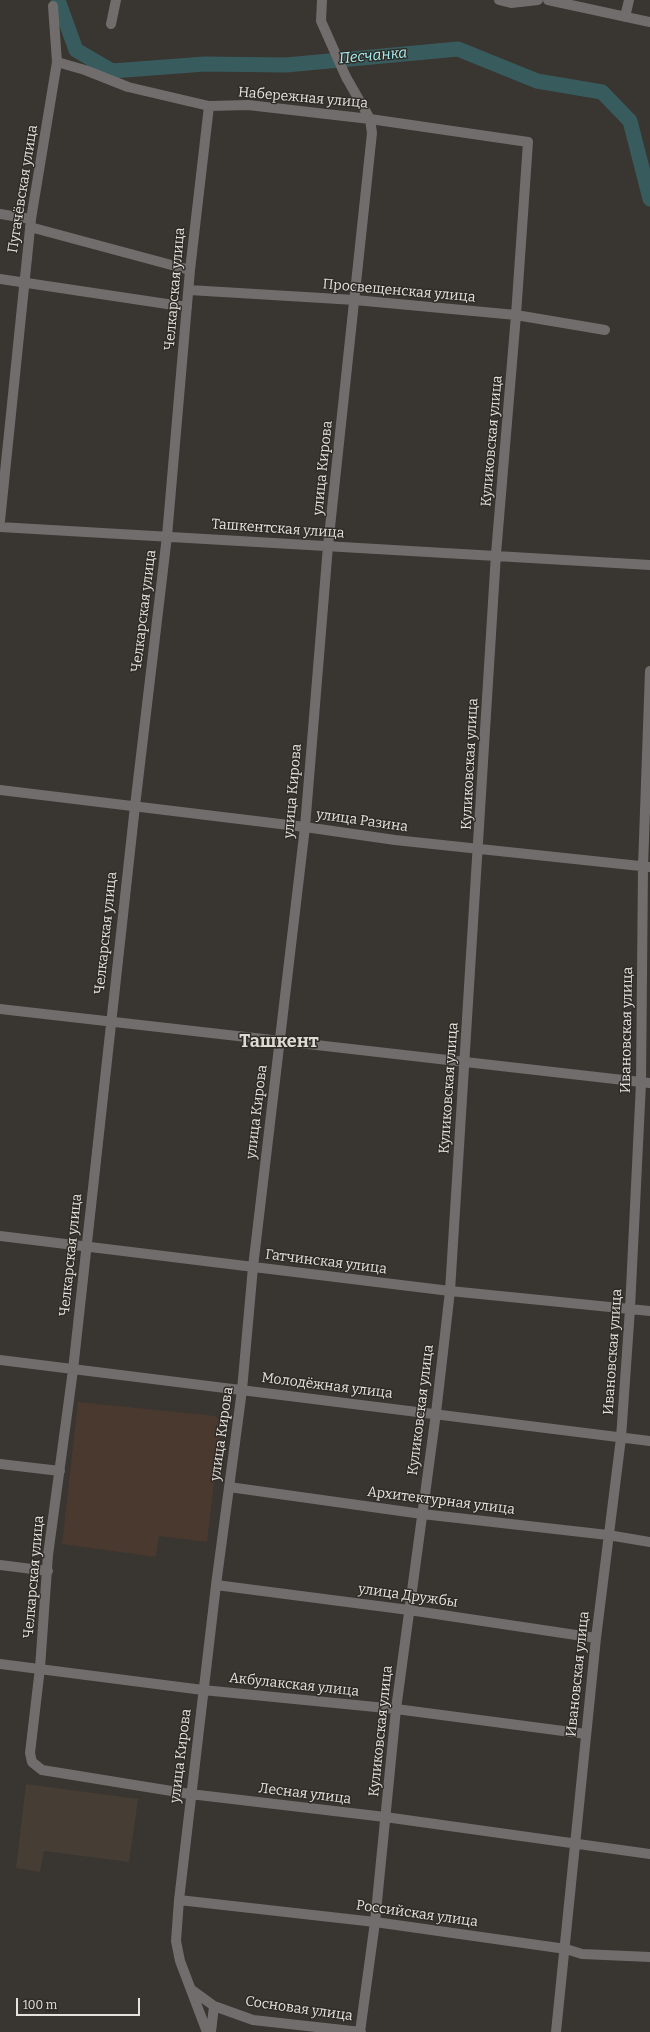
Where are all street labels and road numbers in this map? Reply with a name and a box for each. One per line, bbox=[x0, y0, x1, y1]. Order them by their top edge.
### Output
street label: Набережная улица bbox=[237, 84, 369, 112]
street label: Пугачёвская улица bbox=[5, 124, 41, 254]
street label: Челкарская улица bbox=[161, 227, 189, 351]
street label: Просвещенская улица bbox=[322, 276, 476, 306]
street label: Куликовская улица bbox=[478, 375, 506, 507]
street label: улица Кирова bbox=[310, 420, 336, 516]
street label: Ташкентская улица bbox=[211, 516, 345, 542]
street label: Челкарская улица bbox=[128, 549, 160, 673]
street label: Куликовская улица bbox=[458, 698, 482, 830]
street label: улица Кирова bbox=[280, 743, 306, 839]
street label: улица Разина bbox=[315, 806, 409, 836]
street label: Челкарская улица bbox=[91, 871, 121, 995]
street label: Ивановская улица bbox=[617, 967, 637, 1093]
street label: Куликовская улица bbox=[436, 1022, 462, 1154]
street label: улица Кирова bbox=[243, 1064, 271, 1160]
street label: Челкарская улица bbox=[56, 1193, 86, 1317]
street label: Гатчинская улица bbox=[264, 1246, 388, 1278]
street label: Ивановская улица bbox=[600, 1288, 626, 1416]
street label: Куликовская улица bbox=[405, 1344, 437, 1476]
street label: Молодёжная улица bbox=[260, 1370, 394, 1402]
street label: улица Кирова bbox=[207, 1386, 237, 1482]
street label: Архитектурная улица bbox=[366, 1484, 516, 1518]
street label: Челкарская улица bbox=[20, 1515, 48, 1639]
street label: улица Дружбы bbox=[357, 1581, 459, 1611]
street label: Ивановская улица bbox=[563, 1610, 593, 1738]
street label: Куликовская улица bbox=[366, 1665, 396, 1797]
street label: Акбулакская улица bbox=[228, 1670, 360, 1700]
street label: улица Кирова bbox=[167, 1708, 195, 1804]
street label: Лесная улица bbox=[258, 1780, 352, 1808]
street label: Российская улица bbox=[355, 1897, 479, 1931]
street label: Сосновая улица bbox=[244, 1993, 354, 2025]

